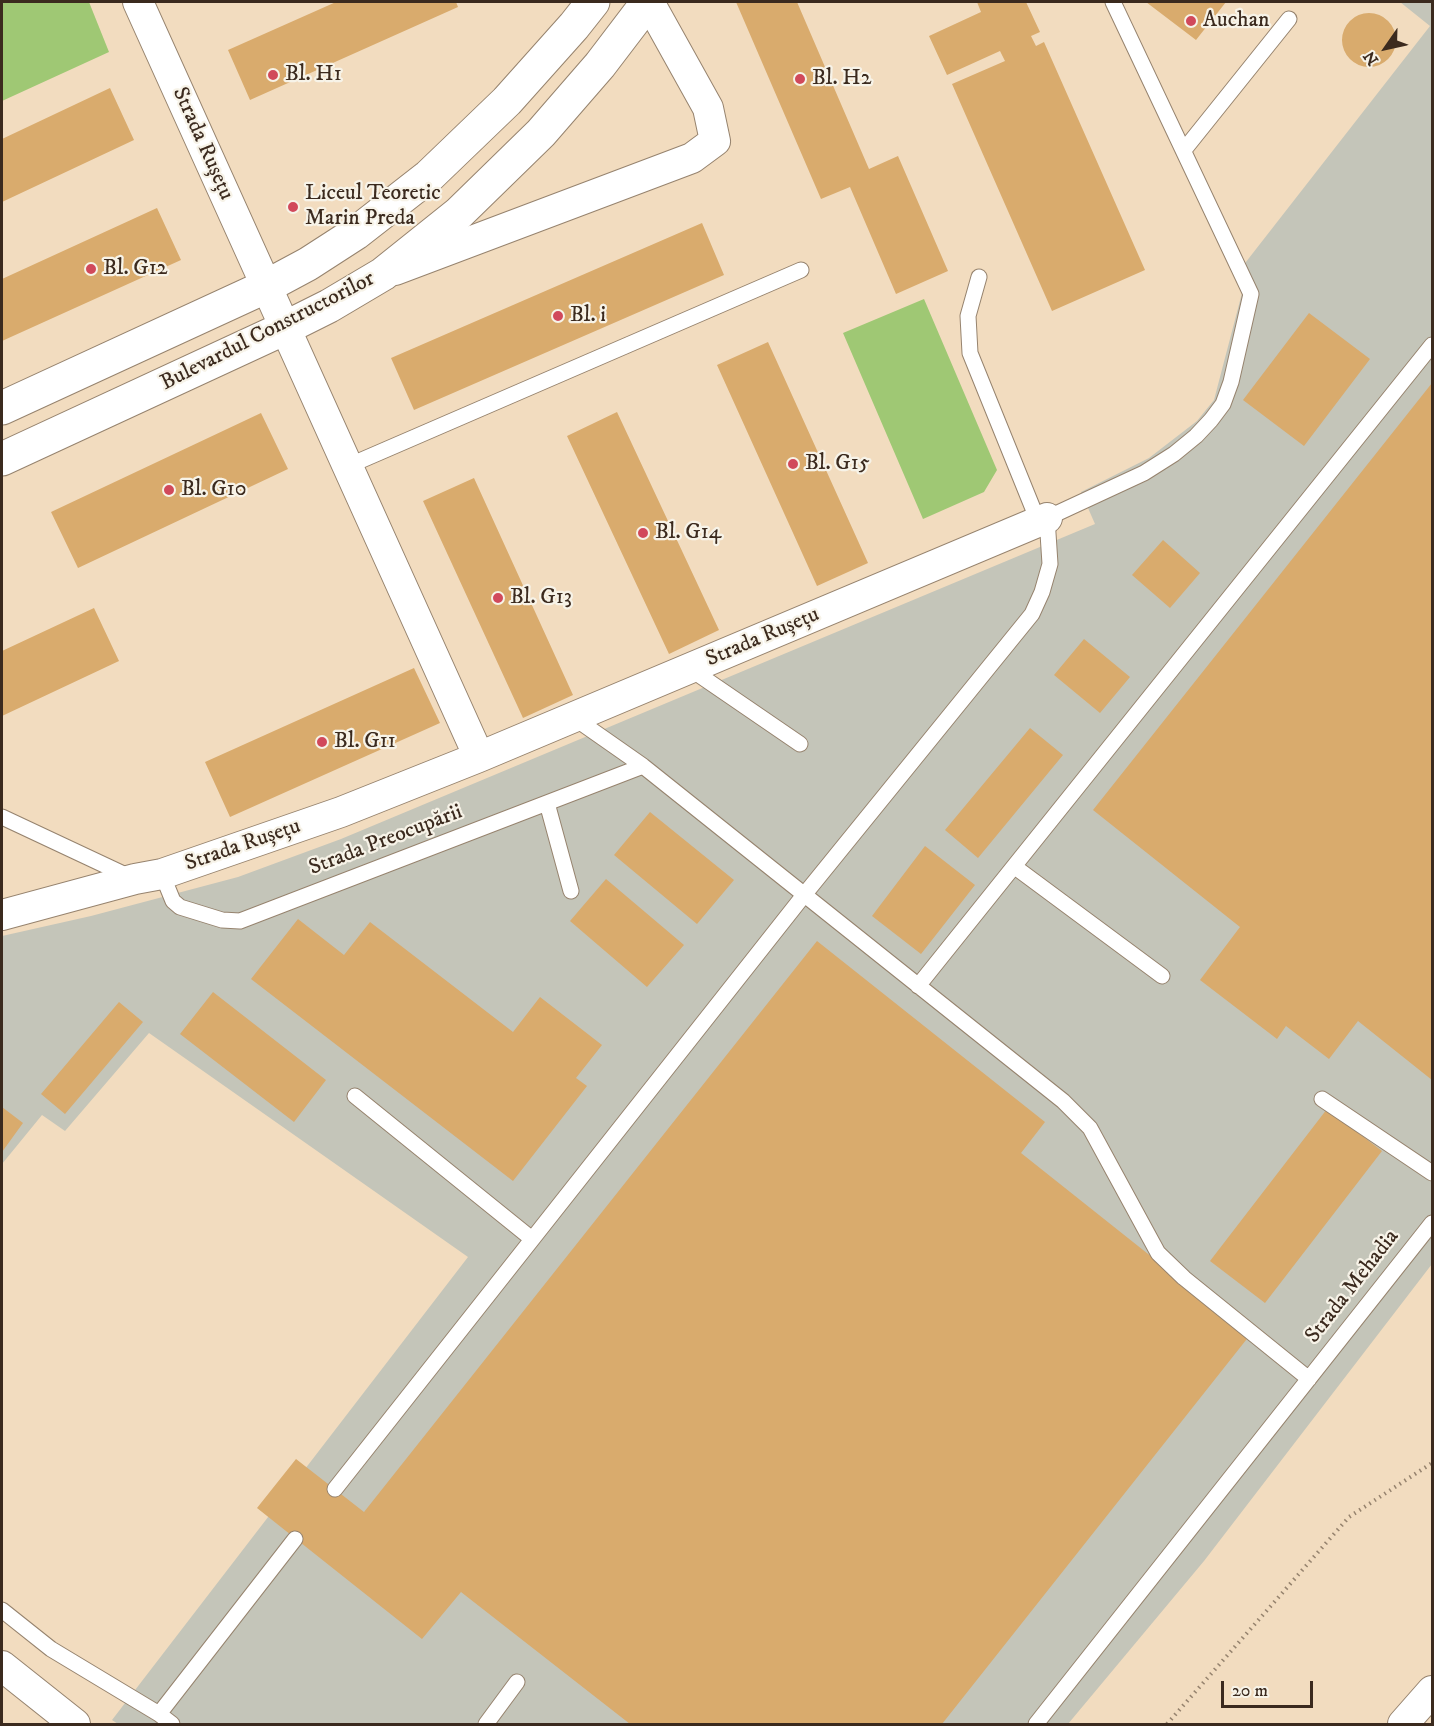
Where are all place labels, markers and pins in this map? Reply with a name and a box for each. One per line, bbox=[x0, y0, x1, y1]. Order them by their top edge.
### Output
place label: Auchan bbox=[1203, 8, 1269, 34]
marker: Auchan bbox=[1184, 14, 1198, 28]
place label: Bl. H1 bbox=[285, 62, 342, 88]
place label: Bl. H2 bbox=[812, 66, 872, 92]
marker: Bl. H1 bbox=[266, 68, 280, 82]
marker: Bl. H2 bbox=[793, 72, 807, 86]
place label: Liceul Teoretic Marin Preda bbox=[305, 181, 441, 232]
marker: Liceul Teoretic Marin Preda bbox=[286, 200, 300, 214]
place label: Bl. G12 bbox=[103, 256, 168, 282]
marker: Bl. G12 bbox=[84, 262, 98, 276]
place label: Bl. i bbox=[570, 303, 606, 329]
marker: Bl. i bbox=[551, 309, 565, 323]
place label: Bl. G15 bbox=[805, 451, 870, 477]
marker: Bl. G15 bbox=[786, 457, 800, 471]
place label: Bl. G10 bbox=[181, 477, 247, 503]
marker: Bl. G10 bbox=[162, 483, 176, 497]
place label: Bl. G14 bbox=[655, 520, 721, 546]
marker: Bl. G14 bbox=[636, 526, 650, 540]
place label: Bl. G13 bbox=[510, 585, 572, 611]
marker: Bl. G13 bbox=[491, 591, 505, 605]
place label: Bl. G11 bbox=[334, 729, 396, 755]
marker: Bl. G11 bbox=[315, 735, 329, 749]

